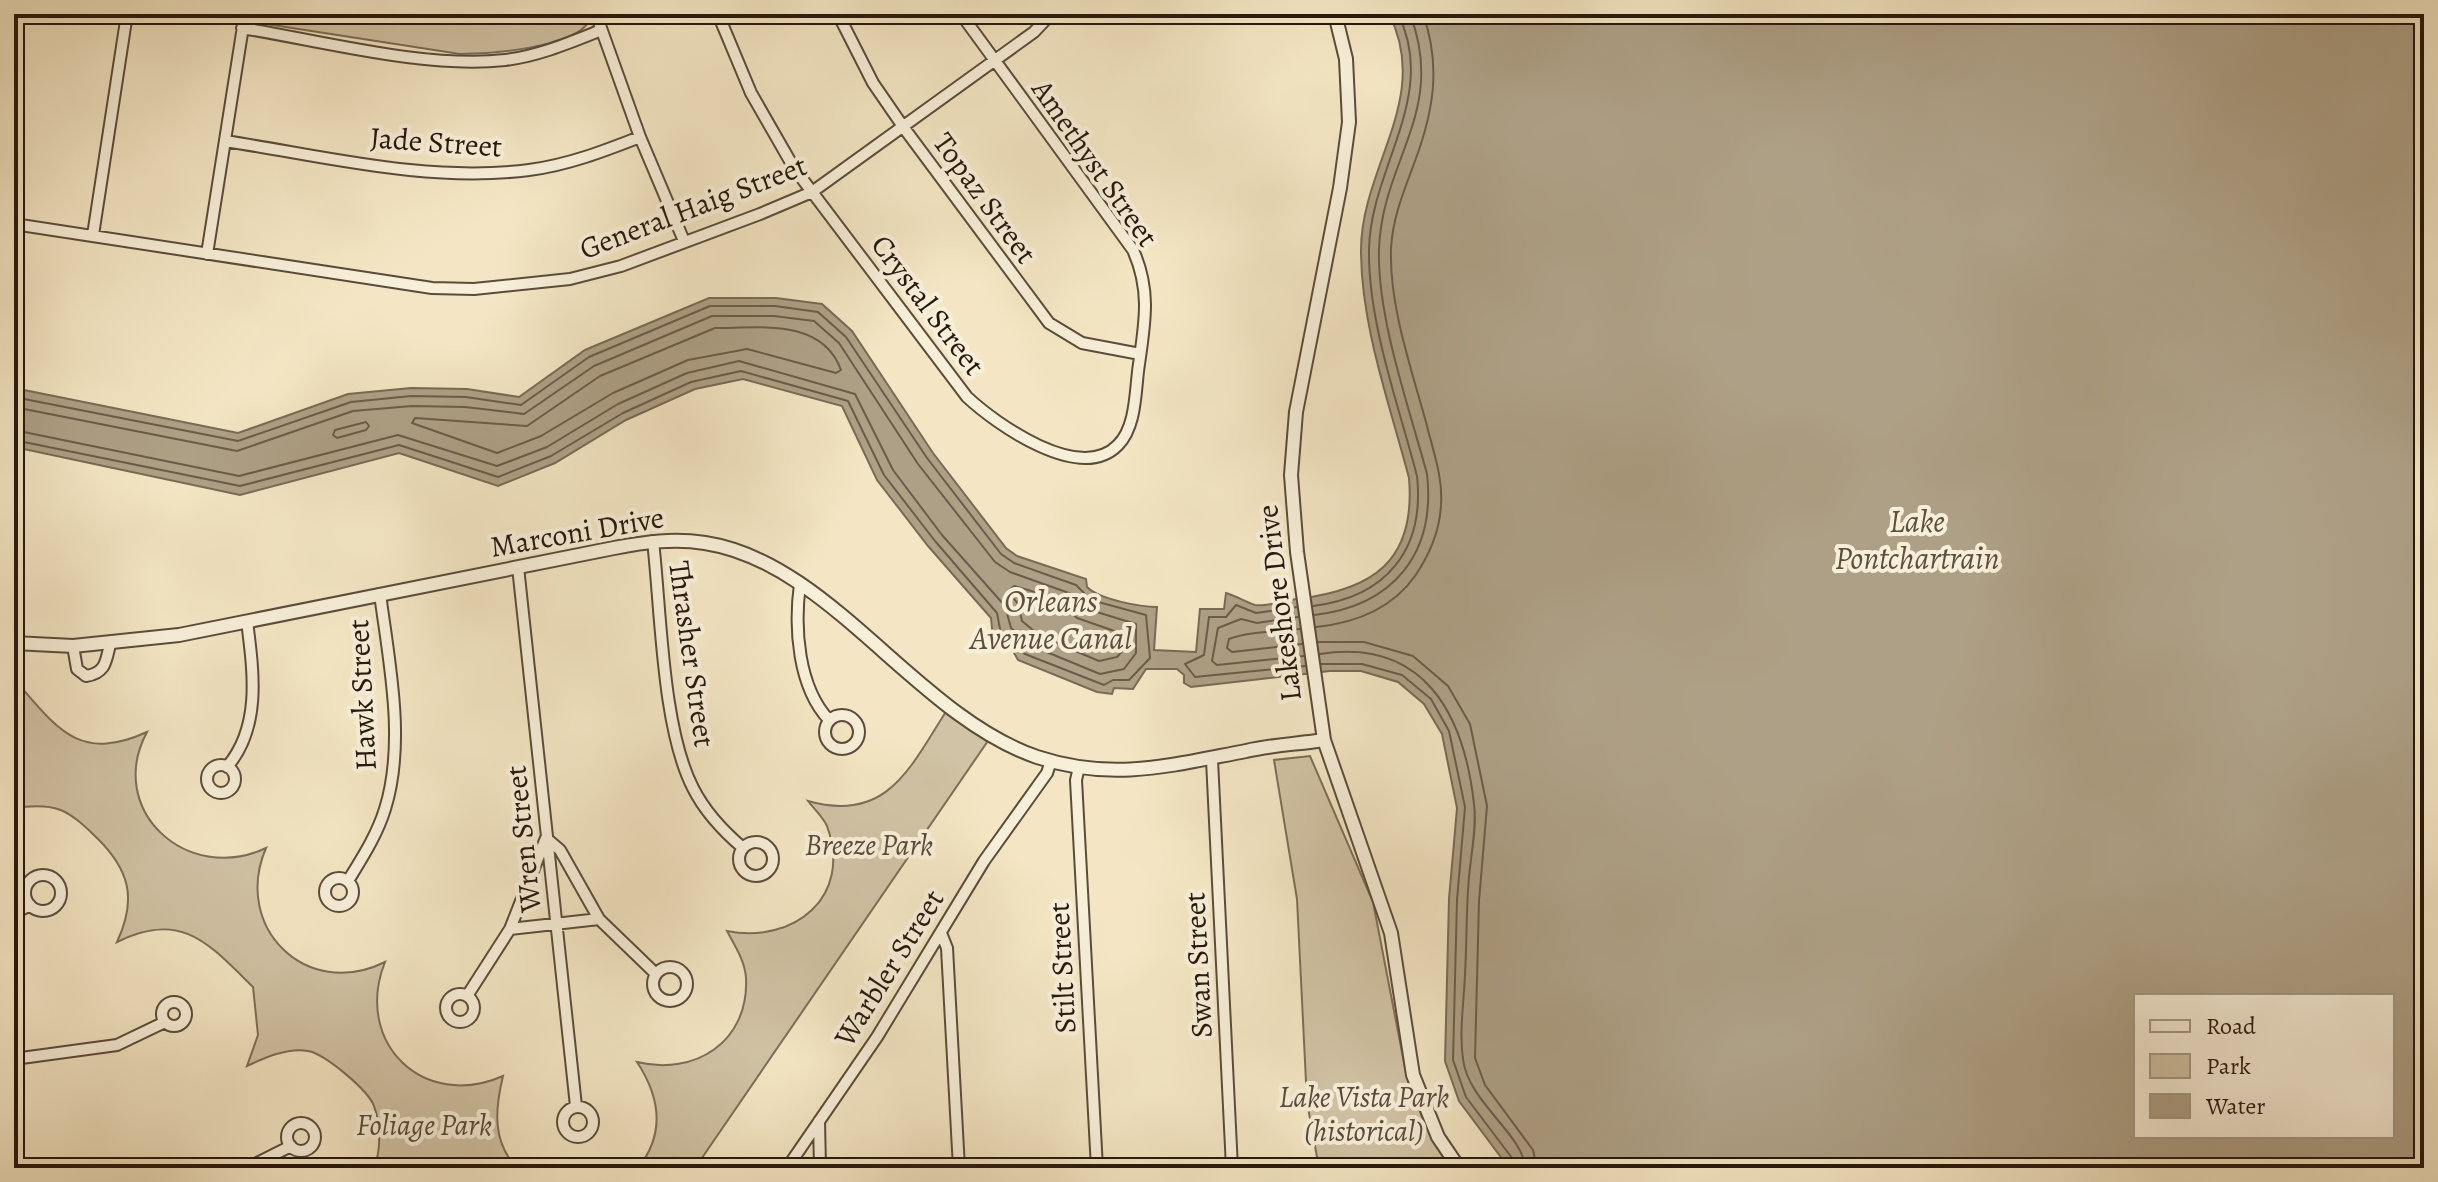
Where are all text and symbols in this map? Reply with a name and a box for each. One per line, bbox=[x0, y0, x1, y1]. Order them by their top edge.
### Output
street label: Amethyst Street bbox=[1022, 71, 1168, 255]
street label: Jade Street bbox=[369, 117, 503, 167]
street label: Topaz Street bbox=[924, 124, 1046, 272]
street label: General Haig Street bbox=[574, 145, 812, 269]
street label: Crystal Street bbox=[862, 226, 994, 384]
street label: Marconi Drive bbox=[487, 497, 667, 567]
water label: Lake Pontchartrain bbox=[1835, 499, 1999, 580]
street label: Lakeshore Drive bbox=[1247, 502, 1311, 704]
street label: Thrasher Street bbox=[659, 558, 725, 750]
water label: Orleans Avenue Canal bbox=[968, 579, 1132, 660]
street label: Hawk Street bbox=[338, 618, 386, 772]
street label: Wren Street bbox=[495, 763, 551, 915]
park label: Breeze Park bbox=[805, 825, 933, 865]
street label: Warbler Street bbox=[824, 882, 953, 1055]
street label: Swan Street bbox=[1174, 891, 1222, 1039]
street label: Stilt Street bbox=[1039, 901, 1085, 1035]
legend bbox=[2134, 994, 2394, 1138]
text: Road bbox=[2206, 1010, 2256, 1042]
text: Park bbox=[2206, 1050, 2251, 1082]
park label: Lake Vista Park (historical) bbox=[1279, 1077, 1449, 1151]
text: Water bbox=[2205, 1090, 2266, 1122]
park label: Foliage Park bbox=[356, 1105, 492, 1145]

